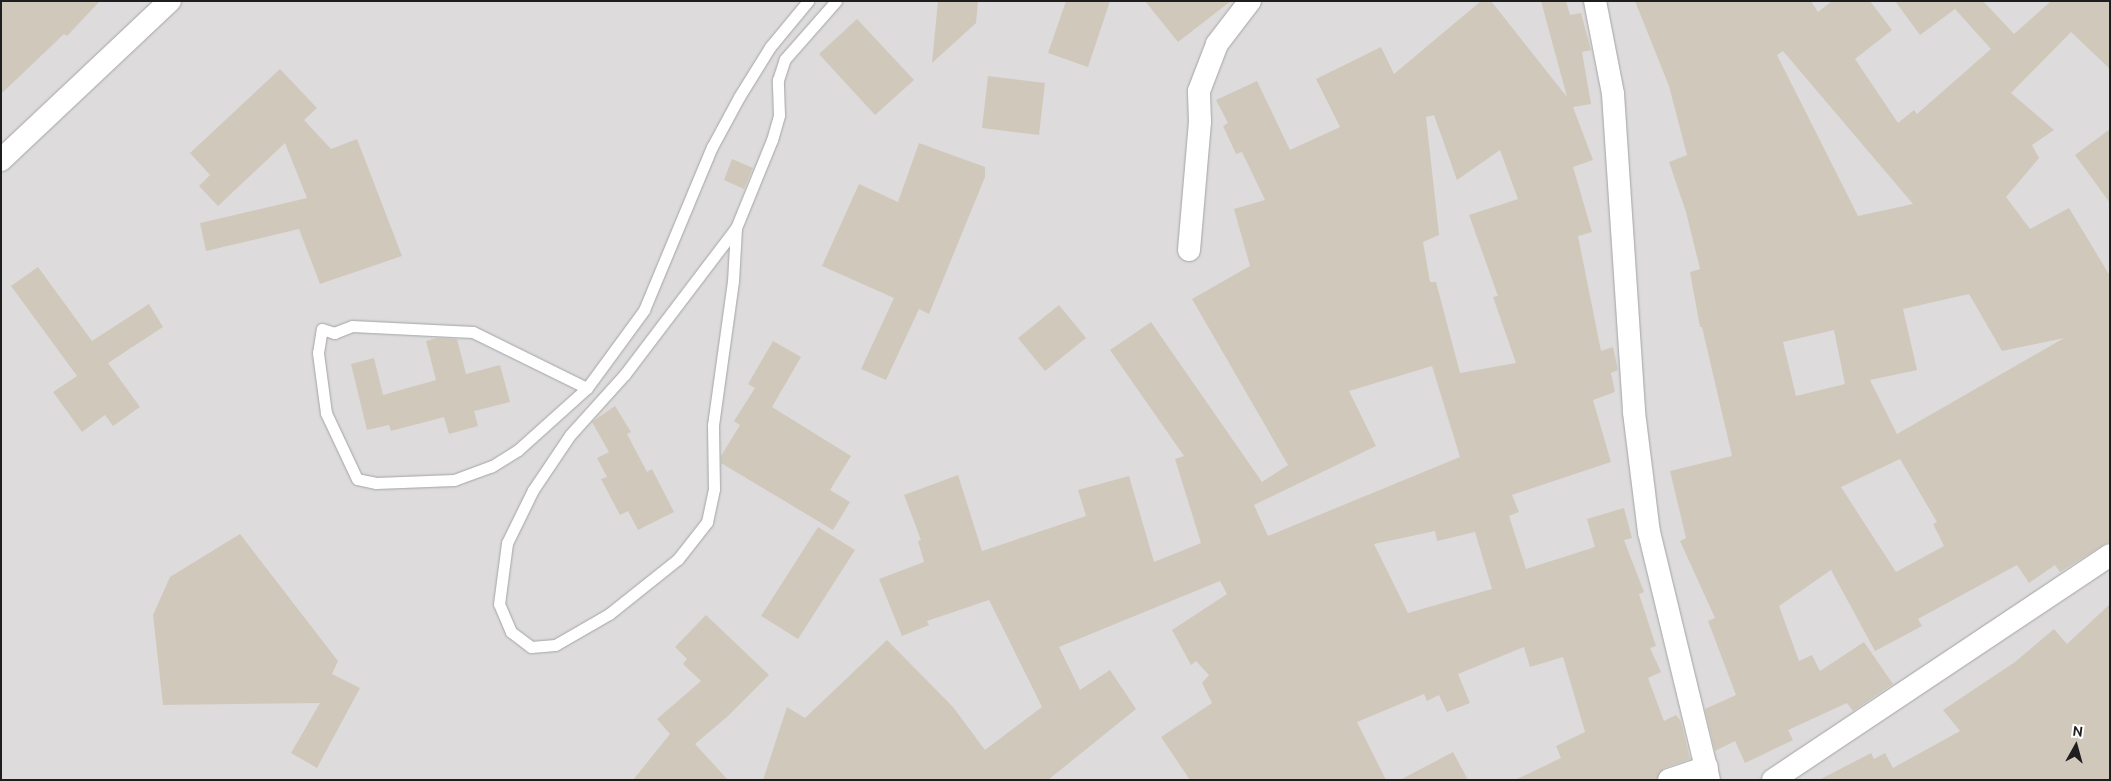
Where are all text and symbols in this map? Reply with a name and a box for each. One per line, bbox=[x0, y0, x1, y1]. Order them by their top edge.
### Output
north arrow bbox=[2051, 721, 2101, 771]
text: N bbox=[2072, 723, 2084, 740]

